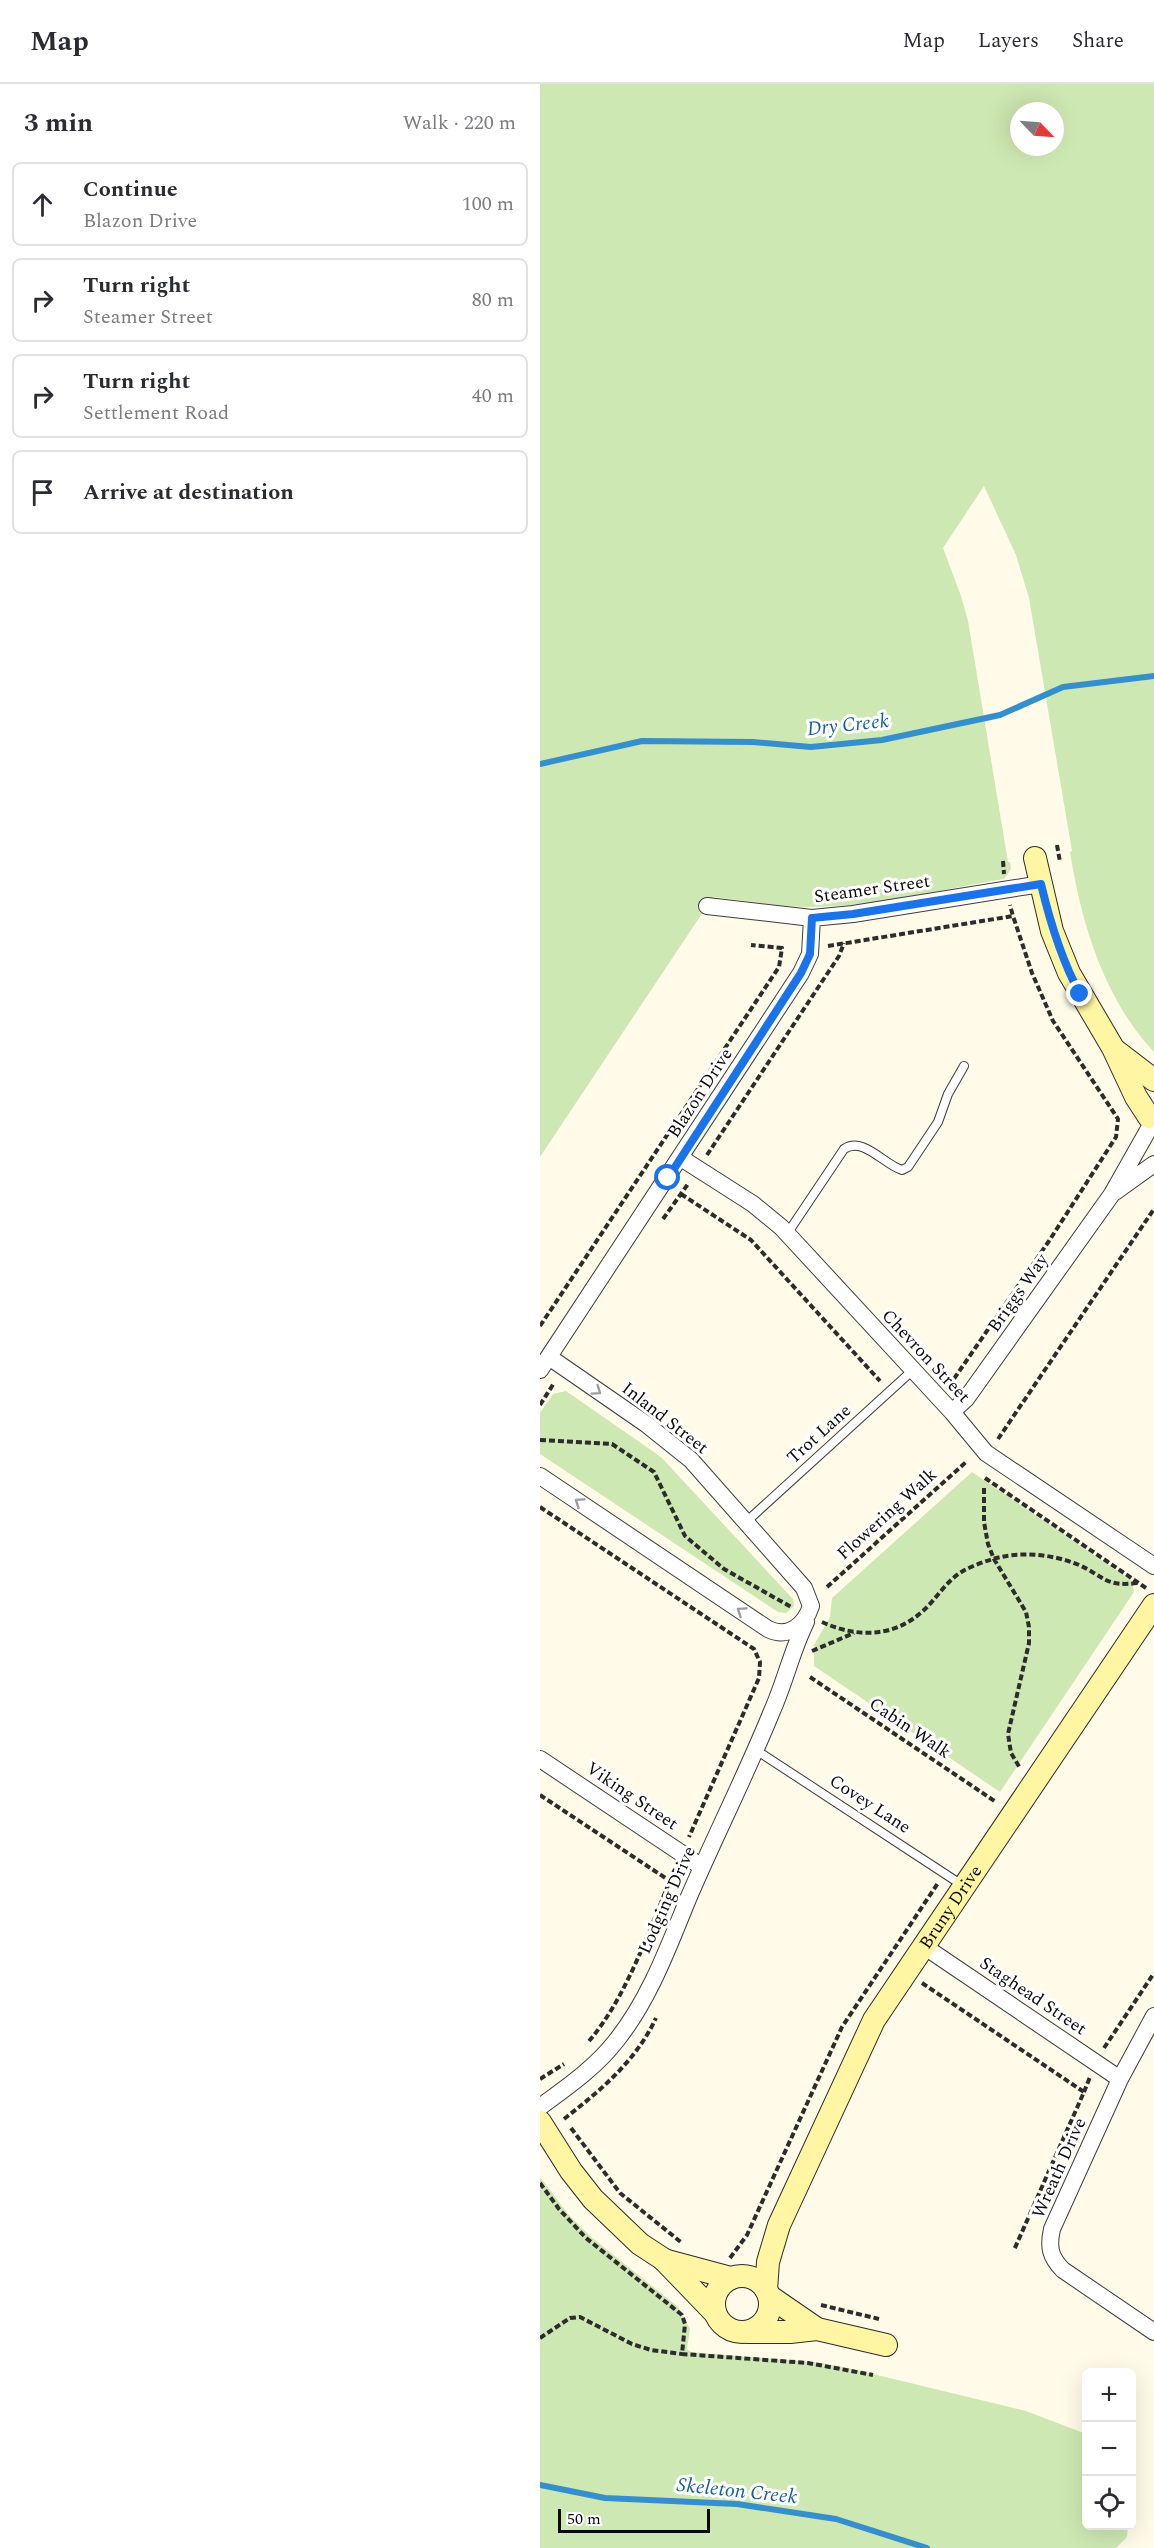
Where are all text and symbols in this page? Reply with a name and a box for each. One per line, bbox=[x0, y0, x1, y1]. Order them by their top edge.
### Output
text: Map bbox=[30, 20, 89, 63]
text: Map bbox=[903, 25, 945, 57]
text: Layers bbox=[978, 25, 1039, 57]
text: Share bbox=[1072, 25, 1124, 57]
north arrow bbox=[1010, 102, 1064, 156]
text: 3 min bbox=[24, 103, 93, 143]
text: Walk · 220 m bbox=[403, 108, 516, 138]
text: Continue bbox=[83, 173, 178, 206]
icon: ahead bbox=[26, 188, 59, 221]
text: 100 m bbox=[462, 189, 514, 219]
text: Blazon Drive bbox=[83, 206, 197, 236]
text: Turn right bbox=[83, 269, 190, 302]
icon: right bbox=[26, 284, 59, 317]
text: 80 m bbox=[472, 285, 514, 315]
text: Steamer Street bbox=[83, 302, 213, 332]
text: Turn right bbox=[83, 365, 190, 398]
icon: right bbox=[26, 380, 59, 413]
text: 40 m bbox=[472, 381, 514, 411]
text: Settlement Road bbox=[83, 398, 229, 428]
icon: arrive bbox=[26, 476, 59, 509]
text: Arrive at destination bbox=[83, 476, 294, 509]
water label: Dry Creek bbox=[806, 706, 891, 744]
street label: Steamer Street bbox=[812, 868, 932, 910]
route end bbox=[1066, 980, 1092, 1006]
street label: Blazon Drive bbox=[661, 1043, 739, 1143]
route start bbox=[654, 1164, 680, 1190]
street label: Briggs Way bbox=[981, 1247, 1056, 1338]
street label: Chevron Street bbox=[875, 1303, 977, 1409]
street label: Inland Street bbox=[616, 1375, 714, 1461]
one-way arrow bbox=[591, 1384, 602, 1395]
street label: Trot Lane bbox=[781, 1398, 857, 1470]
street label: Flowering Walk bbox=[831, 1462, 943, 1566]
one-way arrow bbox=[575, 1498, 586, 1509]
one-way arrow bbox=[737, 1607, 748, 1618]
street label: Cabin Walk bbox=[864, 1691, 956, 1765]
street label: Viking Street bbox=[580, 1755, 684, 1837]
street label: Covey Lane bbox=[824, 1767, 916, 1841]
street label: Lodging Drive bbox=[631, 1842, 703, 1958]
street label: Bruny Drive bbox=[912, 1859, 989, 1955]
street label: Staghead Street bbox=[974, 1950, 1092, 2042]
street label: Wreath Drive bbox=[1025, 2113, 1093, 2223]
map controls bbox=[1082, 2368, 1136, 2530]
button: + bbox=[1082, 2368, 1136, 2422]
button: − bbox=[1082, 2422, 1136, 2476]
water label: Skeleton Creek bbox=[675, 2470, 799, 2512]
button: locate bbox=[1082, 2476, 1136, 2530]
scale bar bbox=[558, 2506, 710, 2534]
text: 50 m bbox=[567, 2507, 601, 2531]

